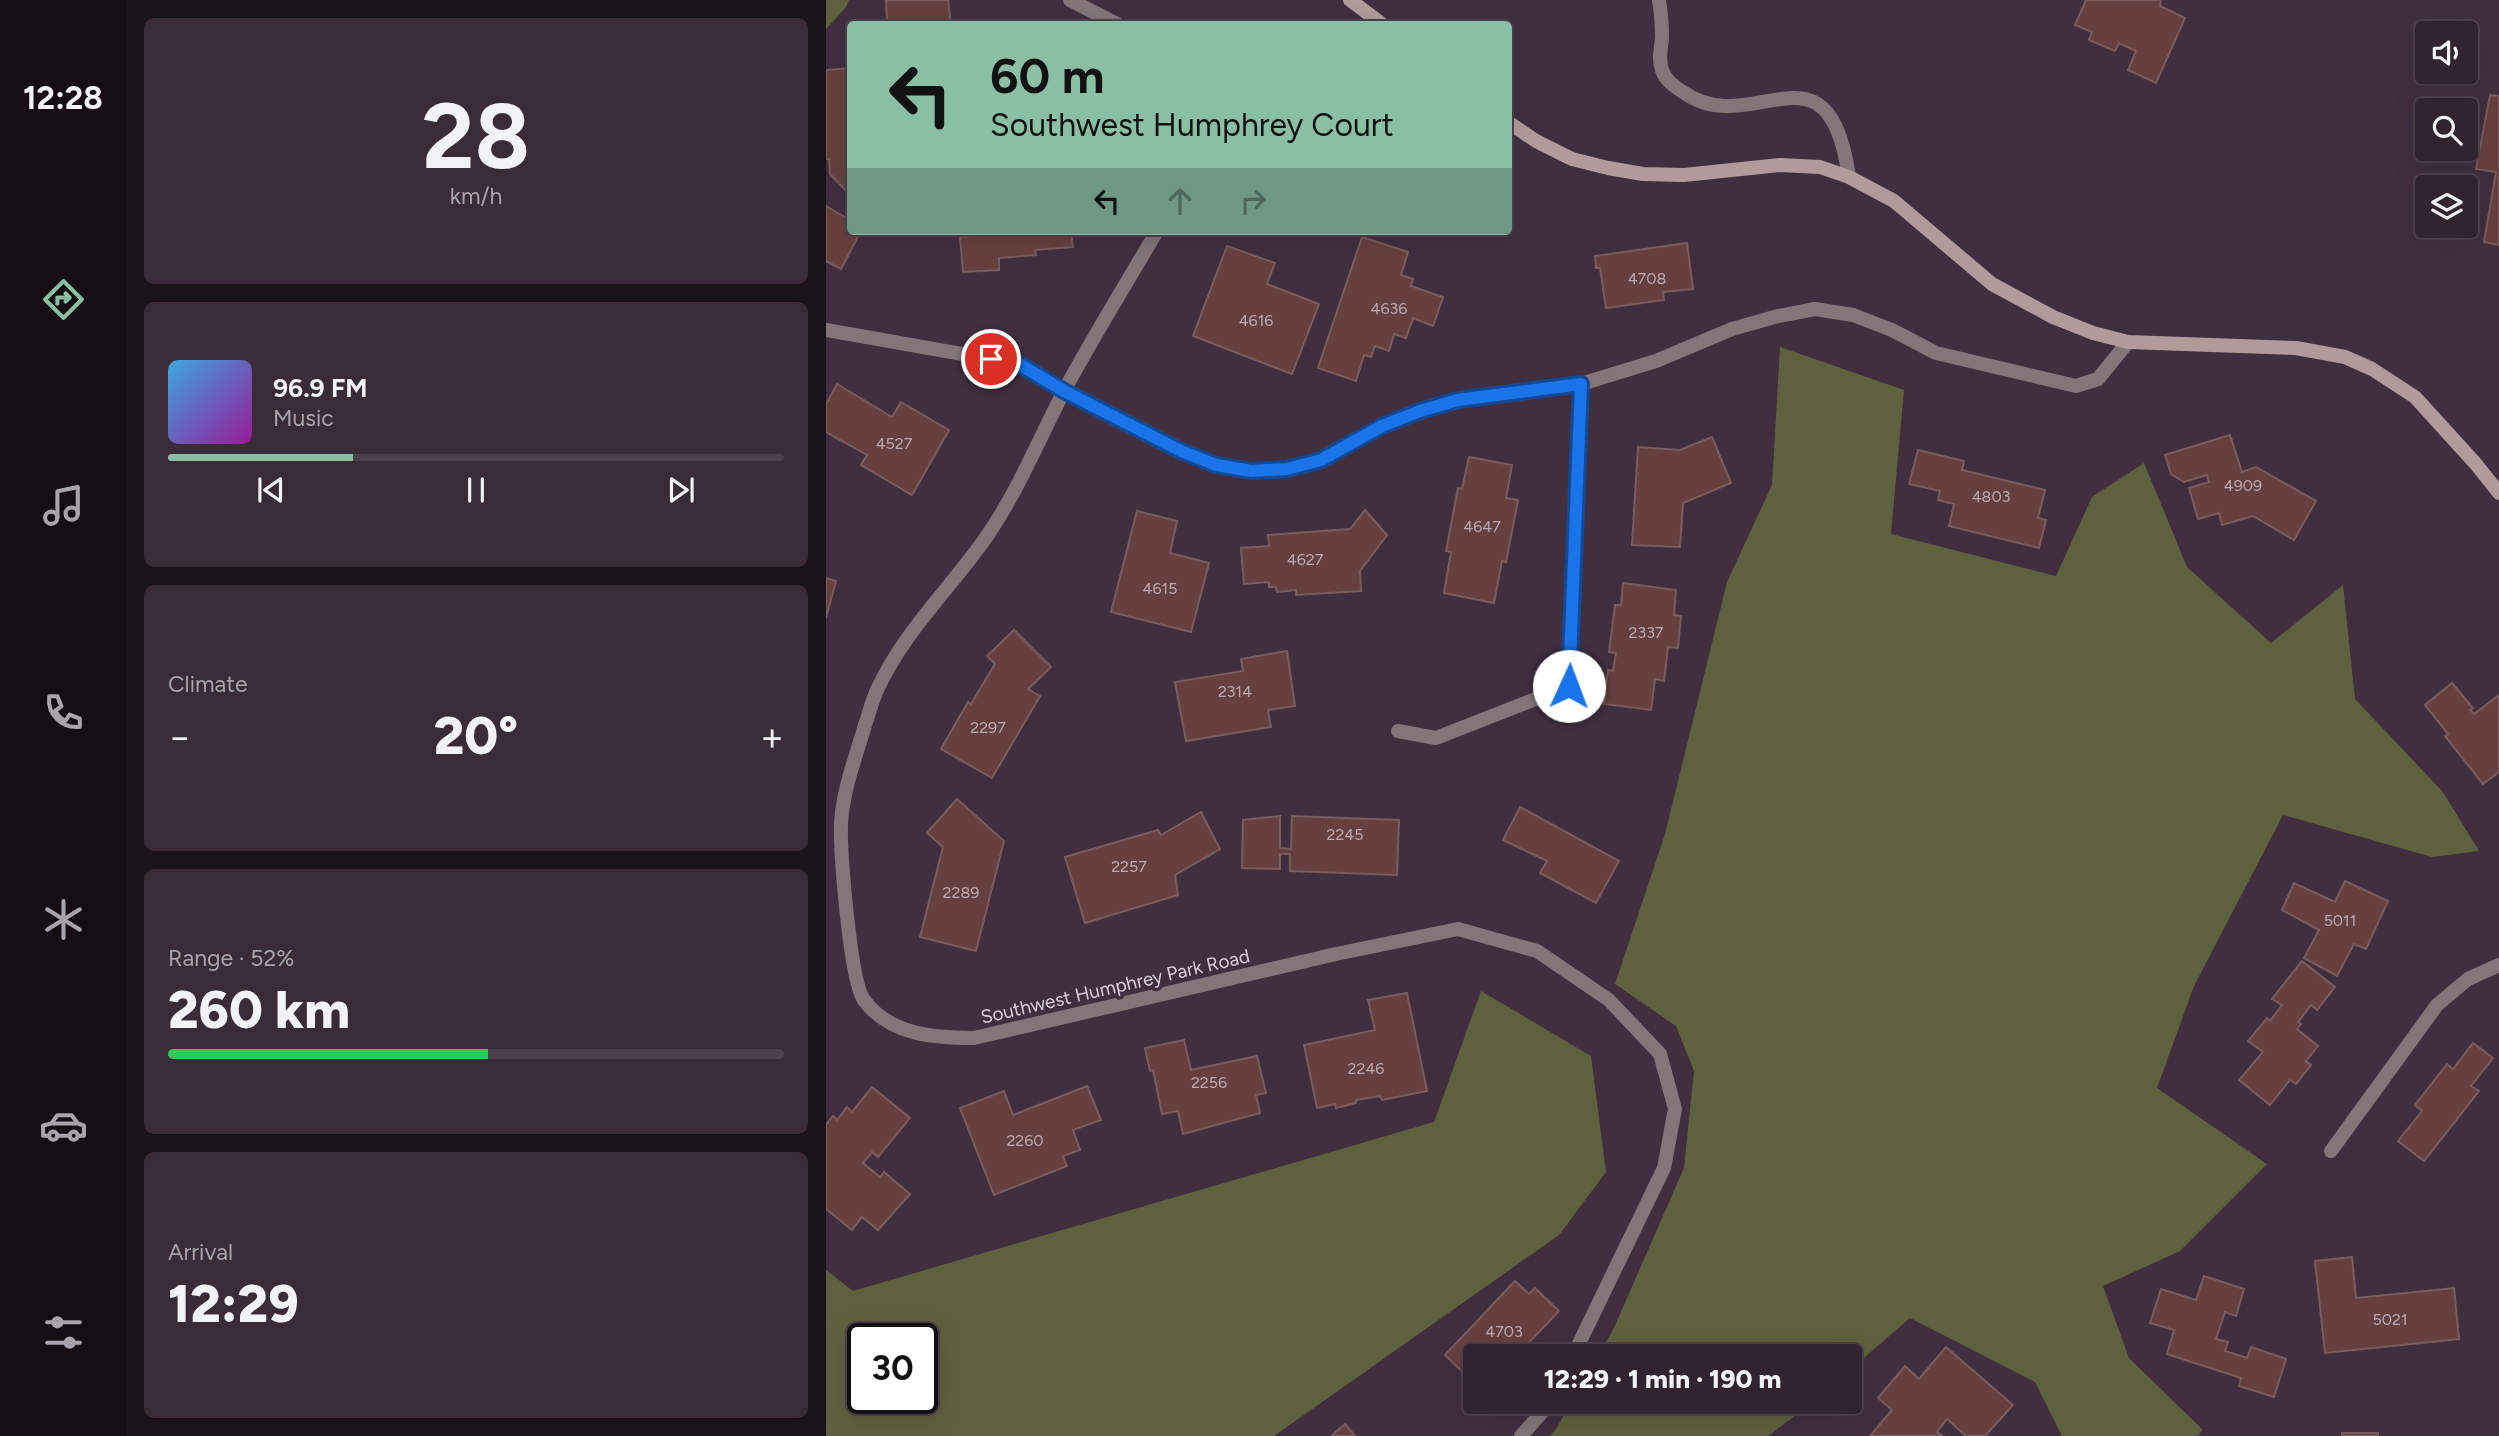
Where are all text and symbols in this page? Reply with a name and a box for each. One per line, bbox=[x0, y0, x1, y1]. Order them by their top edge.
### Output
map controls bbox=[2415, 21, 2478, 238]
button: sound bbox=[2415, 21, 2478, 84]
text: 60 m bbox=[990, 46, 1105, 105]
icon: left bbox=[875, 49, 966, 140]
text: 12:28 bbox=[23, 79, 103, 117]
text: 28 bbox=[422, 82, 530, 191]
button: search bbox=[2415, 98, 2478, 161]
text: Southwest Humphrey Court bbox=[990, 106, 1394, 144]
button: layers bbox=[2415, 175, 2478, 238]
text: km/h bbox=[450, 182, 502, 210]
icon: left bbox=[1088, 182, 1126, 220]
icon: ahead bbox=[1161, 182, 1199, 220]
icon: right bbox=[1234, 182, 1272, 220]
house number: 4708 bbox=[1628, 269, 1666, 288]
icon: directions bbox=[39, 275, 88, 324]
house number: 4636 bbox=[1371, 299, 1407, 318]
house number: 4616 bbox=[1239, 311, 1273, 330]
pin bbox=[961, 329, 1021, 389]
icon: arrive bbox=[972, 340, 1010, 378]
text: 96.9 FM bbox=[273, 372, 368, 404]
text: Music bbox=[273, 404, 334, 432]
house number: 4527 bbox=[876, 434, 913, 453]
icon: previous bbox=[252, 471, 290, 509]
icon: pause bbox=[457, 471, 495, 509]
icon: next bbox=[662, 471, 700, 509]
house number: 4909 bbox=[2224, 476, 2262, 495]
icon: music bbox=[39, 481, 88, 530]
house number: 4803 bbox=[1972, 487, 2010, 506]
house number: 4647 bbox=[1463, 517, 1501, 536]
house number: 4627 bbox=[1287, 550, 1324, 569]
house number: 4615 bbox=[1143, 579, 1177, 598]
house number: 2337 bbox=[1629, 623, 1664, 642]
position arrow bbox=[1532, 649, 1606, 723]
text: Climate bbox=[168, 670, 247, 698]
house number: 2314 bbox=[1218, 682, 1252, 701]
icon: phone bbox=[39, 688, 88, 737]
text: 20° bbox=[434, 705, 518, 767]
text: − bbox=[168, 714, 192, 760]
text: + bbox=[760, 714, 784, 760]
house number: 2297 bbox=[970, 718, 1006, 737]
house number: 2245 bbox=[1326, 825, 1364, 844]
house number: 2257 bbox=[1111, 857, 1147, 876]
house number: 2289 bbox=[943, 883, 979, 902]
icon: climate bbox=[39, 895, 88, 944]
house number: 5011 bbox=[2324, 911, 2356, 930]
text: Range · 52% bbox=[168, 944, 294, 972]
street label: Southwest Humphrey Park Road bbox=[978, 944, 1252, 1029]
text: 260 km bbox=[168, 979, 350, 1041]
house number: 2246 bbox=[1348, 1059, 1384, 1078]
house number: 2256 bbox=[1191, 1073, 1227, 1092]
icon: car bbox=[39, 1101, 88, 1150]
house number: 2260 bbox=[1006, 1131, 1044, 1150]
text: Arrival bbox=[168, 1238, 233, 1266]
text: 12:29 bbox=[168, 1273, 299, 1335]
icon: filters bbox=[39, 1308, 88, 1357]
house number: 5021 bbox=[2372, 1310, 2408, 1329]
house number: 4703 bbox=[1485, 1322, 1523, 1341]
speed limit sign: 30 bbox=[847, 1323, 938, 1414]
text: 12:29 · 1 min · 190 m bbox=[1544, 1363, 1781, 1395]

